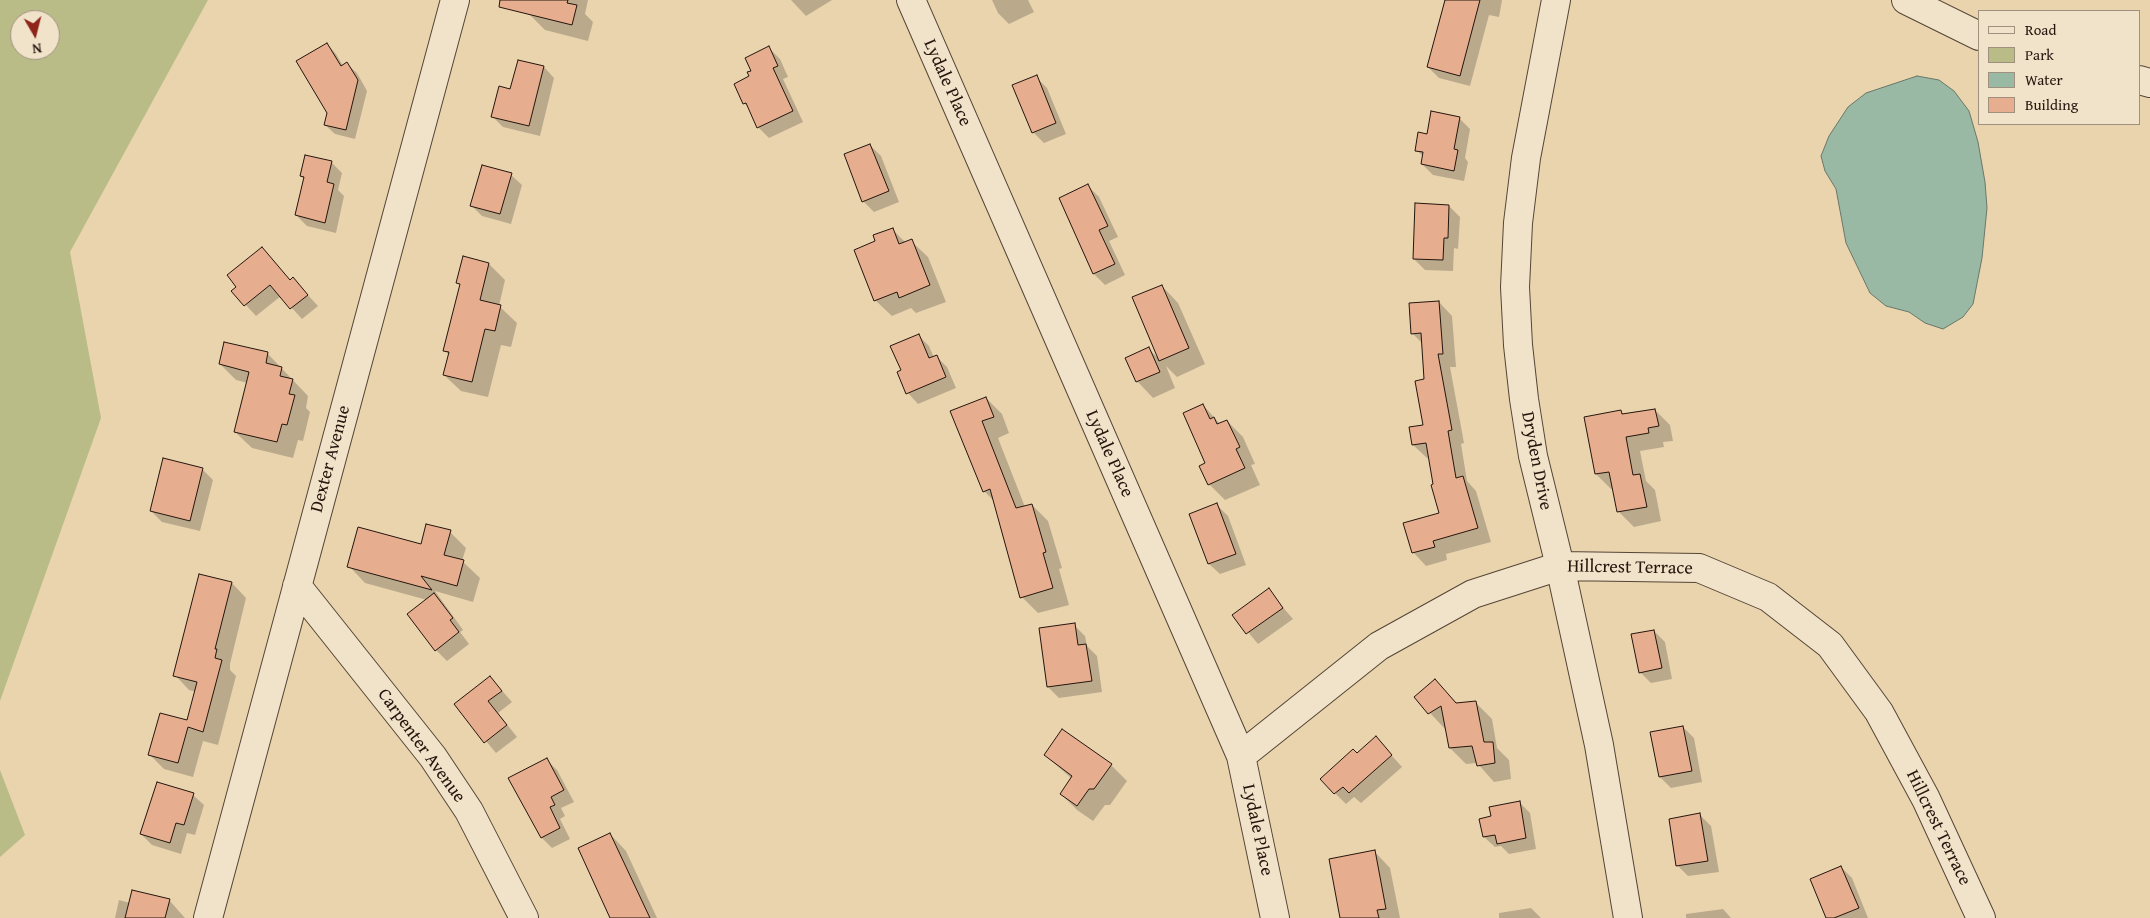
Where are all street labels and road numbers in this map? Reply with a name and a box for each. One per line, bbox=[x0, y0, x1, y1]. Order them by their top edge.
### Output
street label: Lydale Place bbox=[918, 36, 976, 130]
street label: Dexter Avenue bbox=[306, 403, 356, 515]
street label: Lydale Place bbox=[1080, 407, 1138, 501]
street label: Dryden Drive bbox=[1516, 410, 1556, 512]
street label: Hillcrest Terrace bbox=[1567, 556, 1693, 580]
street label: Carpenter Avenue bbox=[372, 685, 470, 807]
street label: Hillcrest Terrace bbox=[1901, 767, 1975, 889]
street label: Lydale Place bbox=[1237, 782, 1277, 878]

